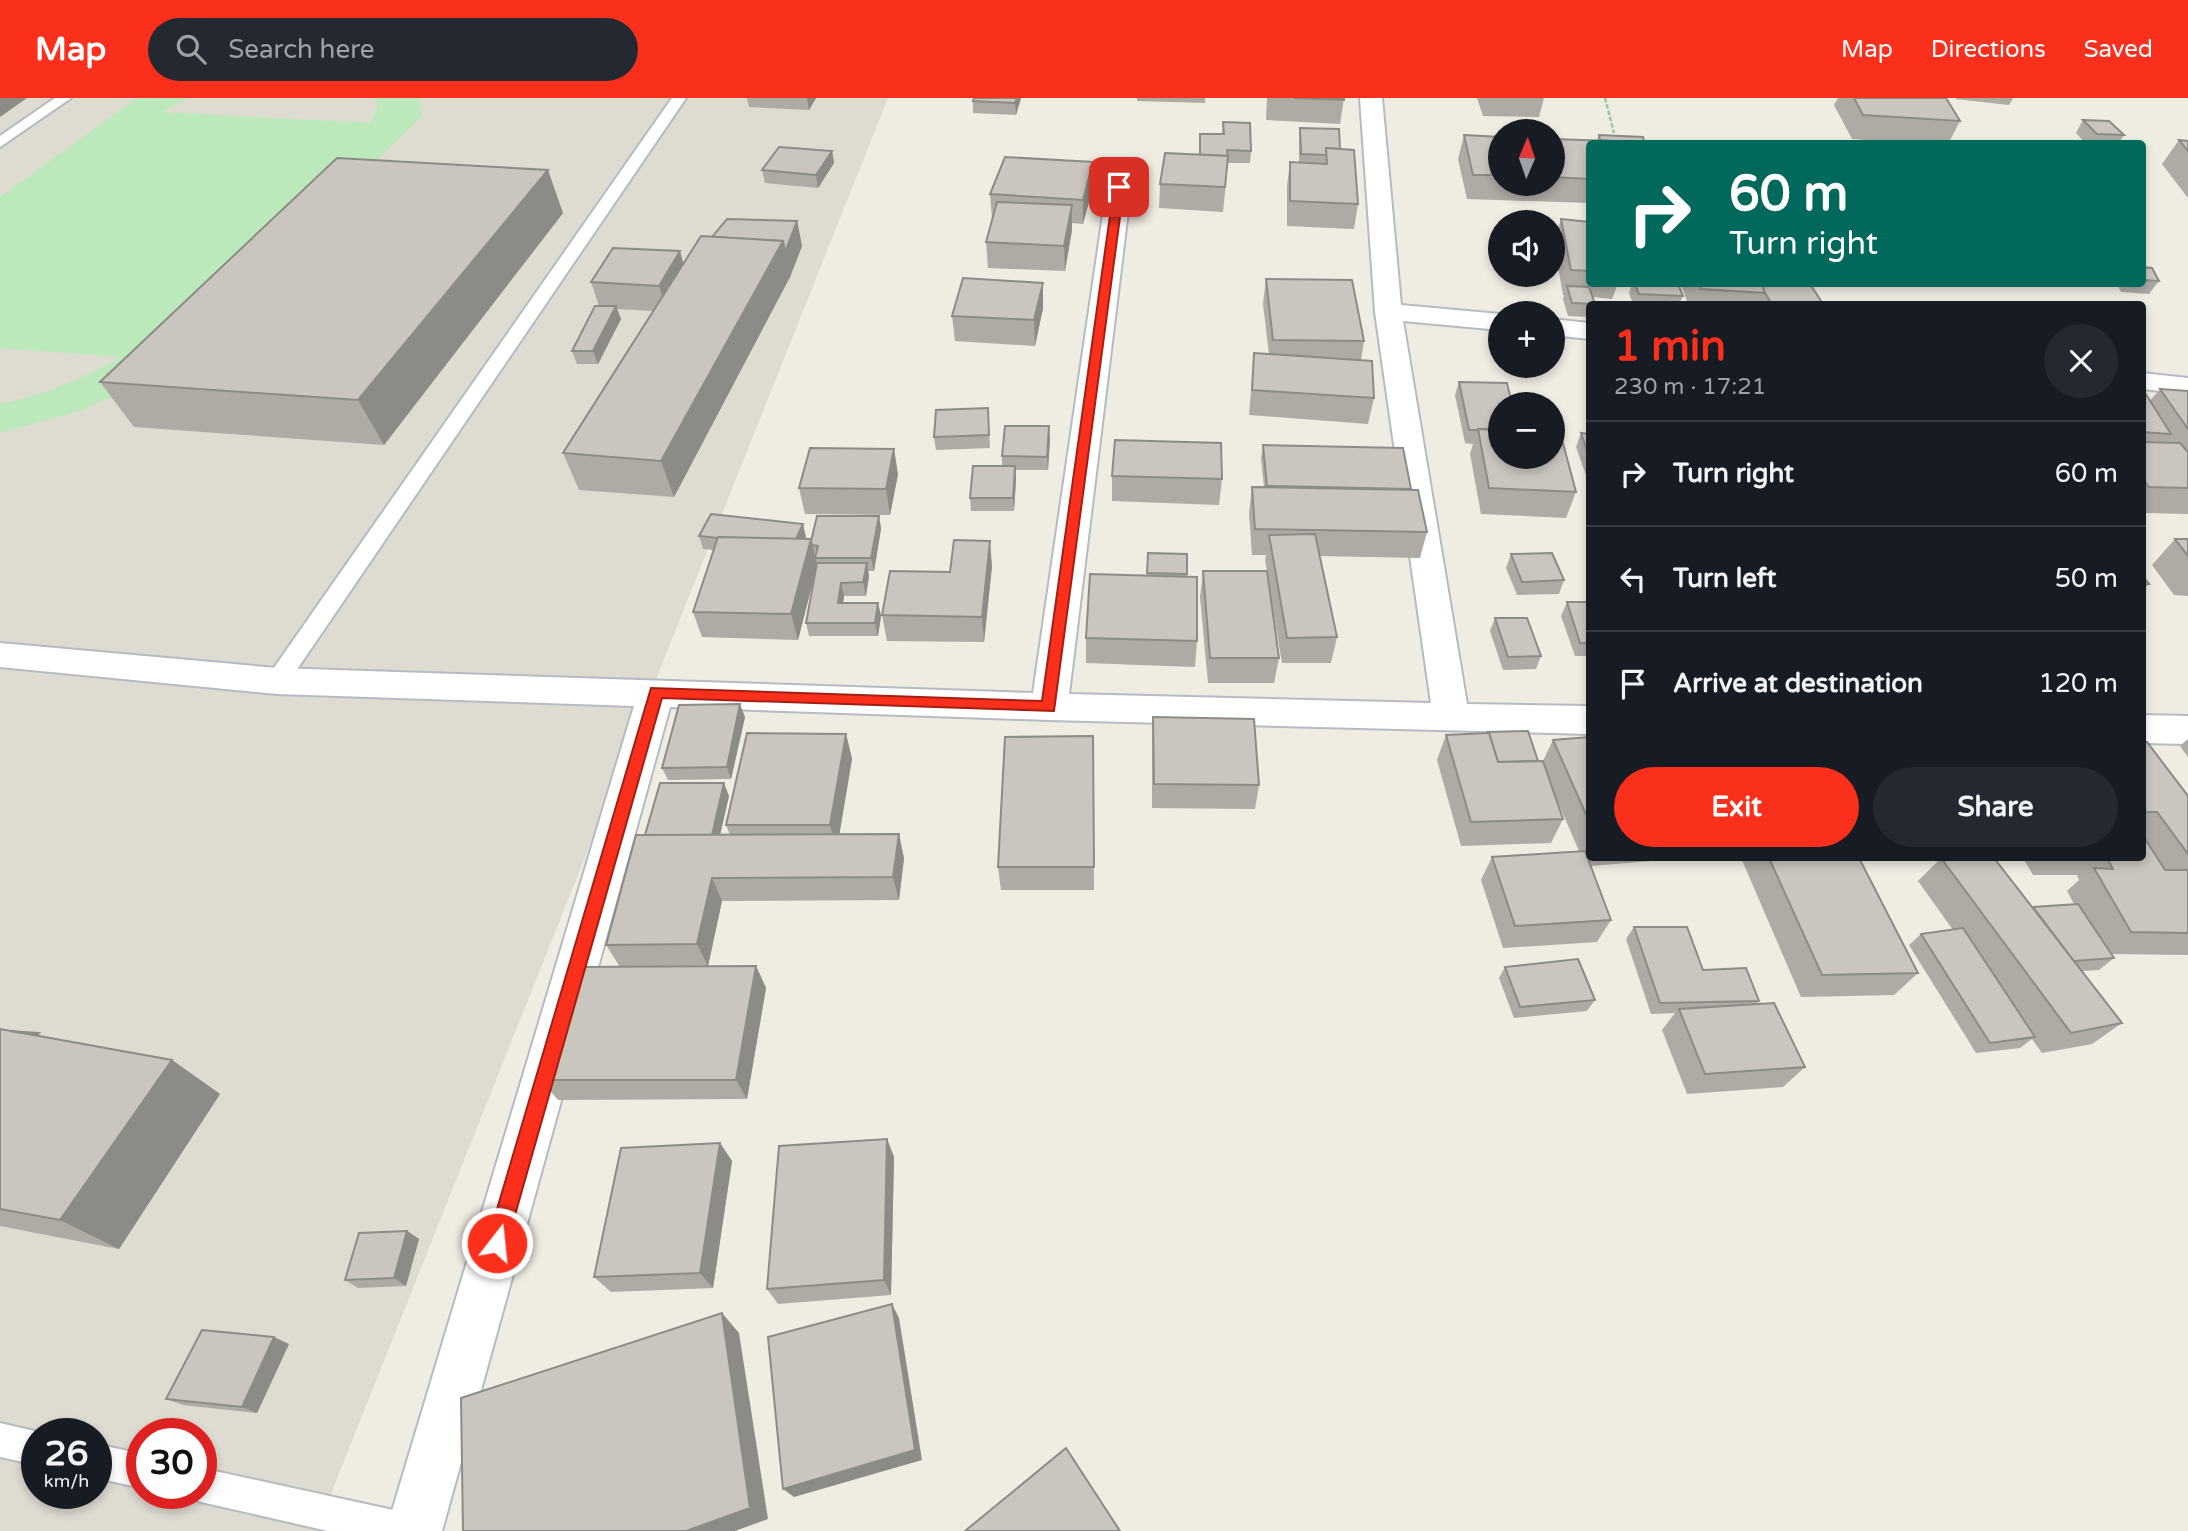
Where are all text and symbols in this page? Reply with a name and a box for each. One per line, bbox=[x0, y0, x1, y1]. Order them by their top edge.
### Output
search box bbox=[148, 18, 638, 81]
text: Map bbox=[35, 30, 106, 69]
icon: search bbox=[172, 30, 210, 68]
text: Search here bbox=[228, 34, 374, 65]
text: Map bbox=[1841, 35, 1893, 64]
text: Directions bbox=[1931, 35, 2046, 64]
text: Saved bbox=[2084, 35, 2153, 64]
north arrow bbox=[1488, 119, 1564, 196]
map controls bbox=[1488, 119, 1565, 469]
pin bbox=[1089, 157, 1149, 217]
text: 60 m bbox=[1729, 165, 1848, 224]
icon: arrive bbox=[1100, 168, 1138, 206]
icon: right bbox=[1614, 168, 1705, 259]
button: sound bbox=[1488, 210, 1565, 287]
text: Turn right bbox=[1729, 225, 1878, 263]
button: + bbox=[1488, 301, 1565, 378]
text: 1 min bbox=[1614, 321, 1726, 372]
button: close bbox=[2044, 324, 2118, 398]
text: 230 m · 17:21 bbox=[1614, 373, 1766, 401]
button: − bbox=[1488, 392, 1565, 469]
icon: right bbox=[1614, 455, 1652, 493]
text: Turn right bbox=[1673, 458, 1794, 489]
text: 60 m bbox=[2055, 458, 2118, 489]
icon: left bbox=[1614, 560, 1652, 598]
text: Turn left bbox=[1673, 563, 1776, 594]
text: 50 m bbox=[2055, 563, 2118, 594]
icon: arrive bbox=[1614, 665, 1652, 703]
text: Arrive at destination bbox=[1673, 668, 1923, 699]
text: 120 m bbox=[2038, 668, 2118, 699]
button: Exit bbox=[1614, 767, 1859, 847]
button: Share bbox=[1873, 767, 2118, 847]
position arrow bbox=[460, 1206, 534, 1280]
speed limit sign: 30 bbox=[126, 1418, 217, 1509]
text: 26 bbox=[45, 1433, 88, 1475]
text: km/h bbox=[44, 1470, 89, 1492]

